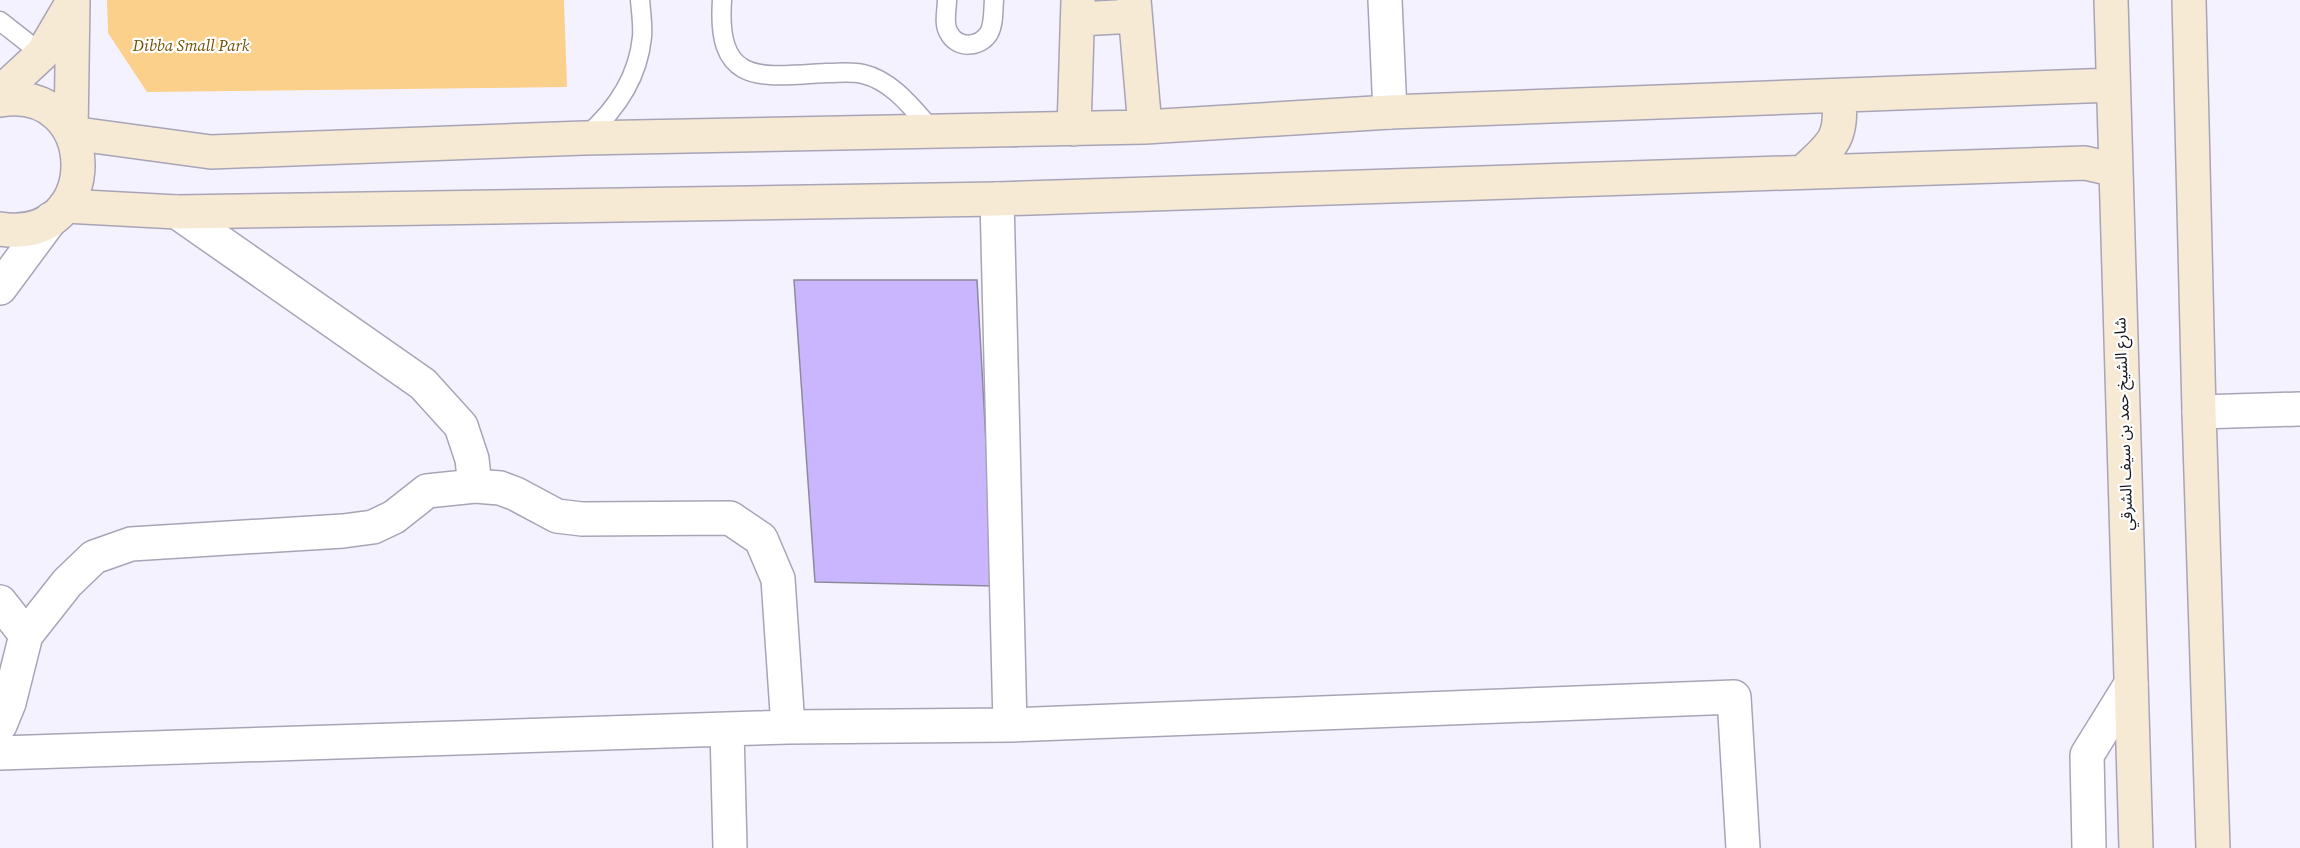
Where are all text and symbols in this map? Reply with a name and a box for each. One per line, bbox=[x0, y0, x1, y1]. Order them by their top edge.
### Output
park label: Dibba Small Park bbox=[132, 34, 250, 56]
street label: شارع الشيخ حمد بن سيف الشرقي bbox=[2108, 317, 2140, 531]

